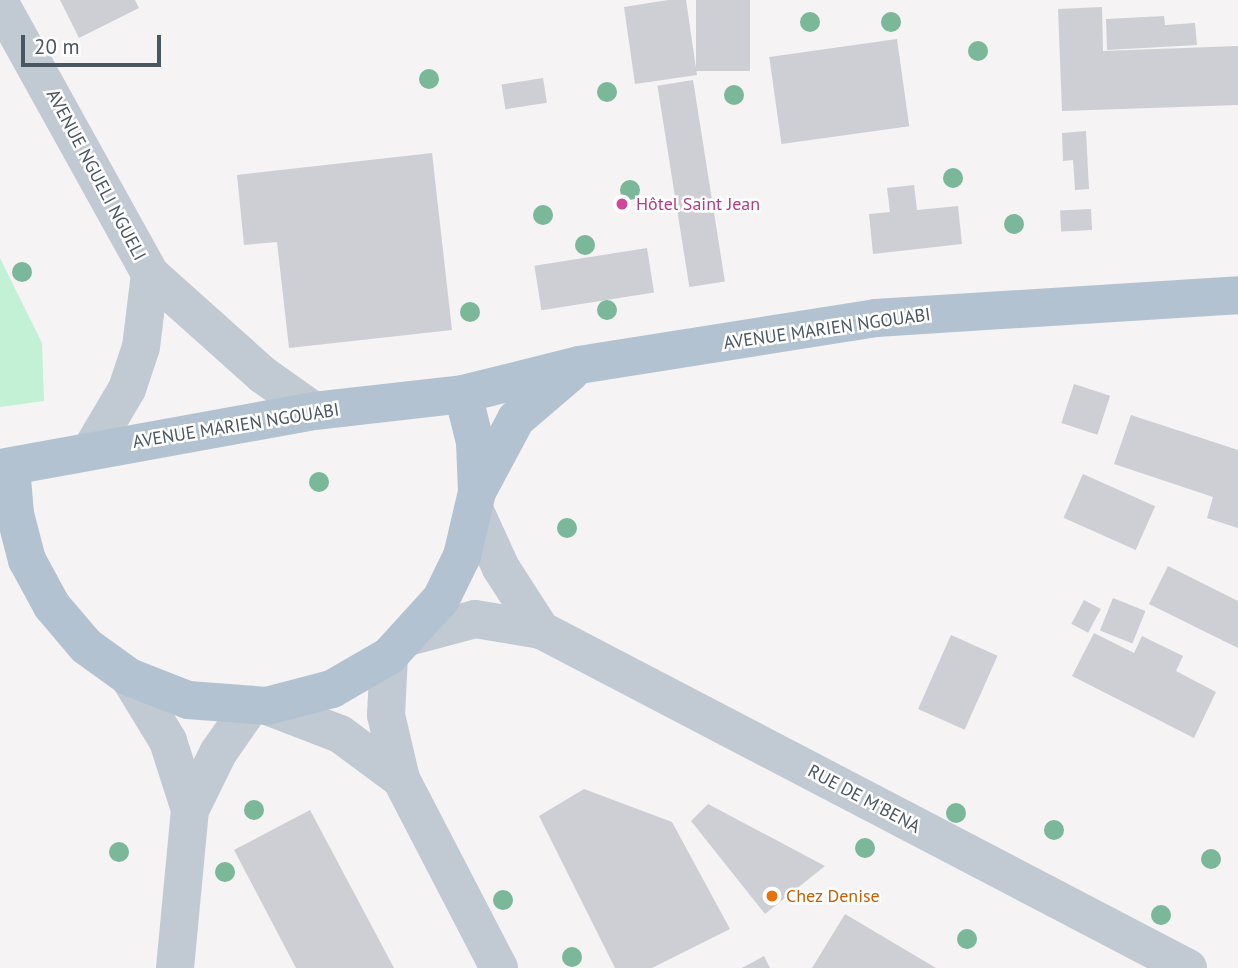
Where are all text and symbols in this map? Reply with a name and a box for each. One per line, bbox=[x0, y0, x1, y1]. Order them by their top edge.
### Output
scale bar bbox=[24, 21, 164, 65]
text: 20 m bbox=[34, 33, 80, 60]
street label: AVENUE NGUELI NGUELI bbox=[42, 86, 150, 264]
place label: Hôtel Saint Jean bbox=[636, 193, 760, 215]
marker: Hôtel Saint Jean bbox=[614, 196, 630, 212]
street label: AVENUE MARIEN NGOUABI bbox=[722, 304, 932, 354]
street label: AVENUE MARIEN NGOUABI bbox=[131, 399, 341, 453]
street label: RUE DE M'BENA bbox=[804, 760, 924, 838]
place label: Chez Denise bbox=[786, 885, 880, 907]
marker: Chez Denise bbox=[764, 888, 780, 904]

